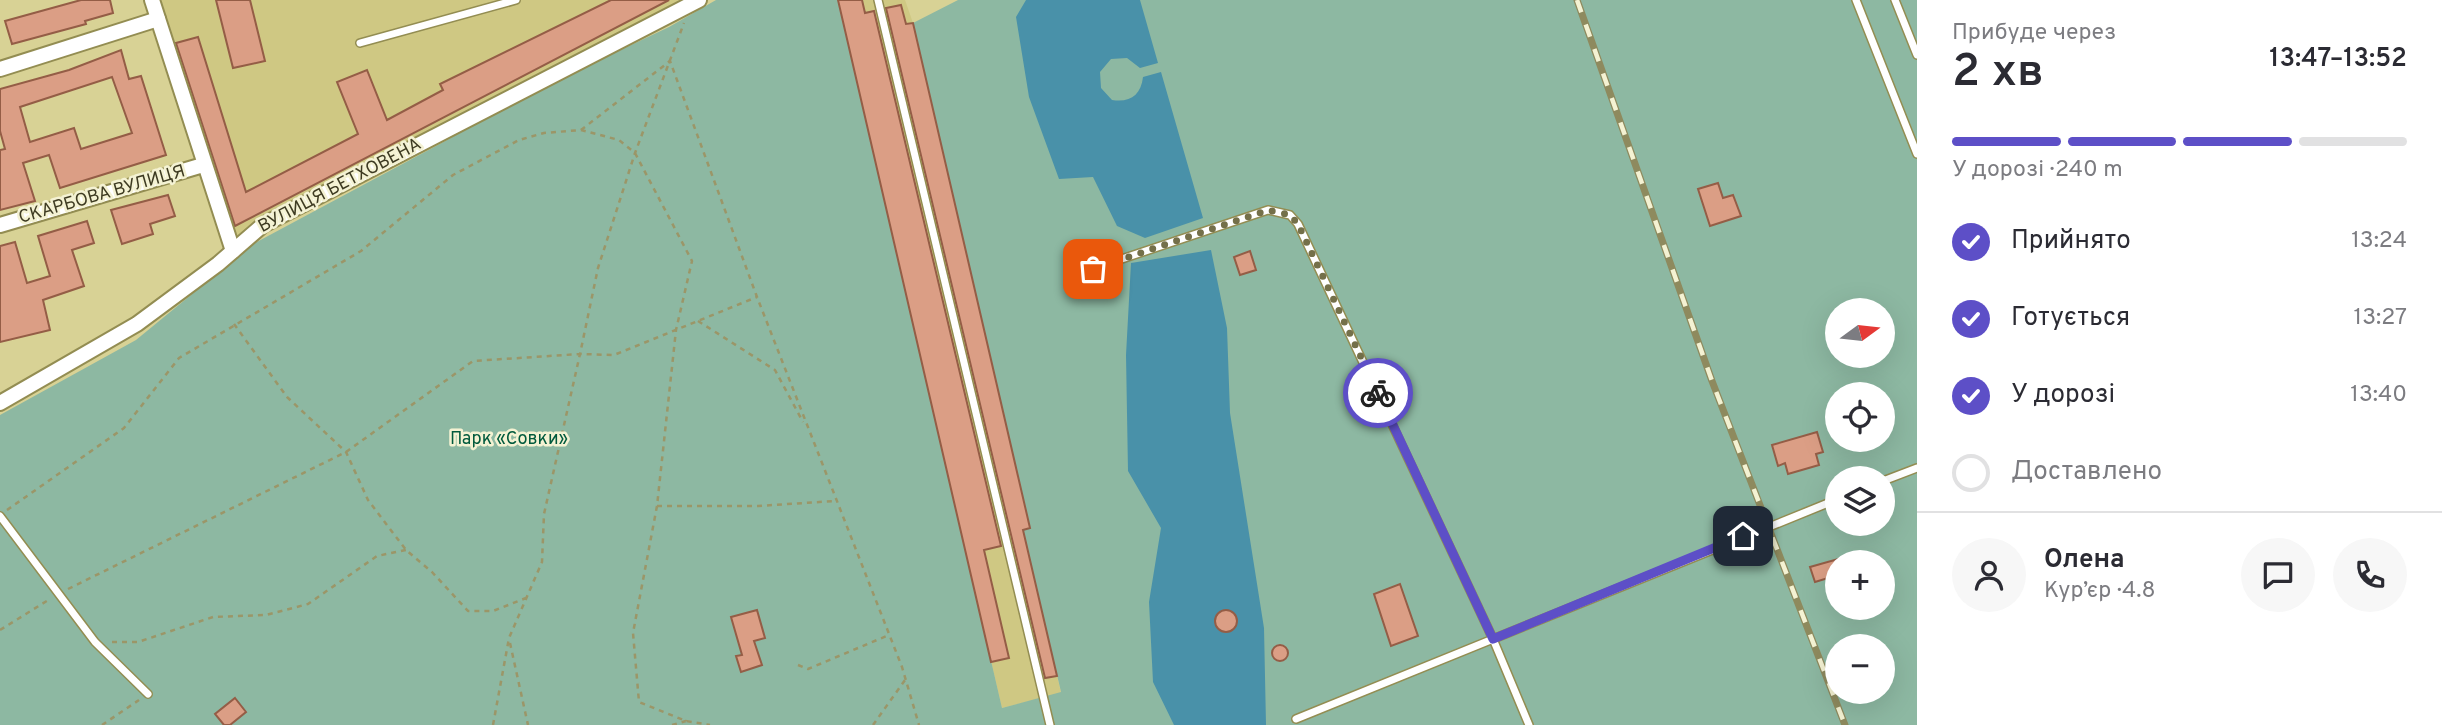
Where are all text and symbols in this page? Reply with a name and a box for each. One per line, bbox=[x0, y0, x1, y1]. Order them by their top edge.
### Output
text: Прибуде через bbox=[1952, 19, 2116, 48]
text: 13:47–13:52 bbox=[2269, 43, 2407, 76]
text: 2 хв bbox=[1952, 44, 2044, 103]
street label: ВУЛИЦЯ БЕТХОВЕНА bbox=[254, 133, 426, 239]
text: У дорозі · 240 m bbox=[1952, 156, 2123, 185]
street label: СКАРБОВА ВУЛИЦЯ bbox=[16, 160, 188, 230]
icon: check bbox=[1952, 223, 1990, 261]
text: Прийнято bbox=[2011, 225, 2131, 258]
text: 13:24 bbox=[2351, 227, 2407, 256]
pin bbox=[1063, 239, 1123, 299]
icon: bag bbox=[1074, 250, 1112, 288]
north arrow bbox=[1825, 298, 1895, 368]
map controls bbox=[1825, 298, 1895, 704]
icon: check bbox=[1952, 300, 1990, 338]
text: Готується bbox=[2011, 302, 2130, 335]
text: 13:27 bbox=[2354, 304, 2407, 333]
courier bbox=[1343, 358, 1413, 428]
icon: bike bbox=[1359, 374, 1397, 412]
icon: check bbox=[1952, 377, 1990, 415]
text: У дорозі bbox=[2011, 379, 2115, 412]
text: 13:40 bbox=[2350, 381, 2407, 410]
button: locate bbox=[1825, 382, 1895, 452]
park label: Парк «Совки» bbox=[450, 428, 568, 451]
text: Доставлено bbox=[2011, 456, 2162, 489]
button: layers bbox=[1825, 466, 1895, 536]
pin bbox=[1713, 506, 1773, 566]
icon: home bbox=[1724, 517, 1762, 555]
button: person bbox=[1952, 538, 2026, 612]
button: chat bbox=[2241, 538, 2315, 612]
button: phone bbox=[2333, 538, 2407, 612]
text: Олена bbox=[2044, 544, 2125, 577]
button: + bbox=[1825, 550, 1895, 620]
text: Кур’єр · 4.8 bbox=[2044, 577, 2156, 606]
button: − bbox=[1825, 634, 1895, 704]

